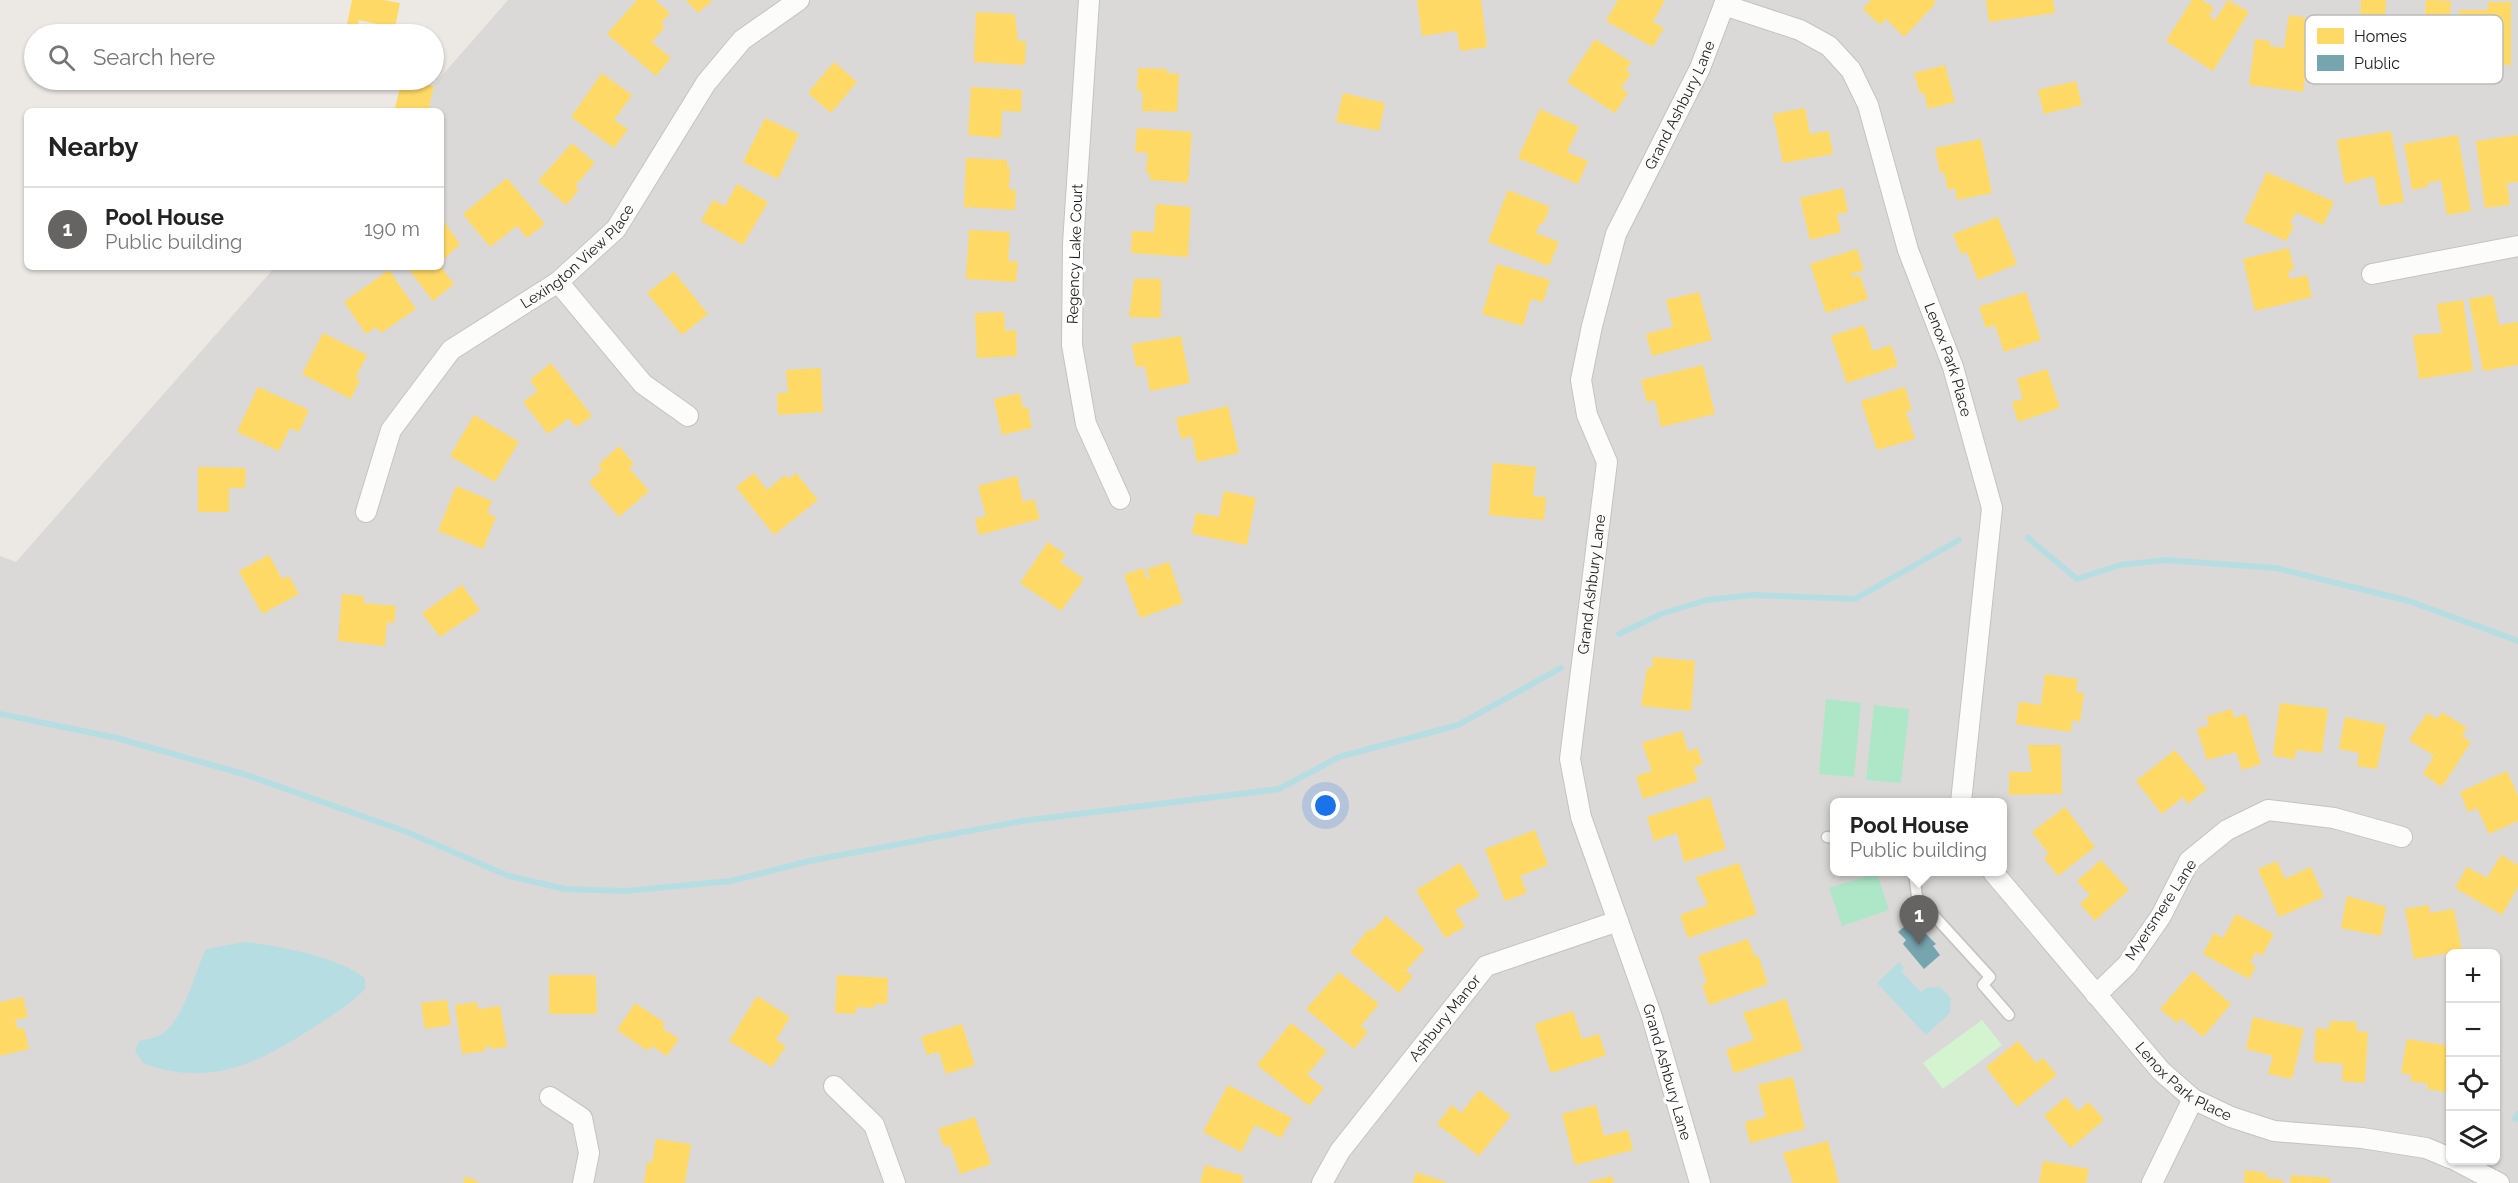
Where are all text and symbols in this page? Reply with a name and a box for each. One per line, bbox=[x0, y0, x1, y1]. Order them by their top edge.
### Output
legend bbox=[2305, 15, 2503, 84]
search box bbox=[24, 24, 444, 90]
text: Homes bbox=[2354, 27, 2407, 46]
street label: Grand Ashbury Lane bbox=[1641, 38, 1719, 173]
icon: search bbox=[45, 41, 78, 74]
text: Search here bbox=[93, 44, 215, 70]
text: Public bbox=[2354, 54, 2400, 73]
text: Nearby bbox=[48, 132, 138, 162]
street label: Regency Lake Court bbox=[1064, 184, 1086, 324]
street label: Lexington View Place bbox=[517, 201, 638, 312]
text: Pool House bbox=[105, 204, 224, 230]
text: 1 bbox=[63, 217, 72, 241]
text: 190 m bbox=[364, 217, 420, 241]
text: Public building bbox=[105, 230, 242, 254]
street label: Lenox Park Place bbox=[1920, 300, 1975, 419]
street label: Grand Ashbury Lane bbox=[1574, 513, 1609, 656]
your location bbox=[1311, 791, 1340, 820]
popup bbox=[1830, 798, 2007, 876]
text: Pool House bbox=[1850, 812, 1969, 838]
text: Public building bbox=[1850, 838, 1987, 862]
street label: Myersmere Lane bbox=[2122, 856, 2201, 964]
pin: 1 bbox=[1900, 896, 1938, 945]
map controls bbox=[2446, 949, 2500, 1165]
button: + bbox=[2446, 949, 2500, 1003]
street label: Ashbury Manor bbox=[1405, 971, 1485, 1065]
street label: Grand Ashbury Lane bbox=[1639, 1002, 1695, 1142]
button: − bbox=[2446, 1003, 2500, 1057]
street label: Lenox Park Place bbox=[2132, 1038, 2235, 1125]
button: locate bbox=[2446, 1057, 2500, 1111]
button: layers bbox=[2446, 1111, 2500, 1165]

